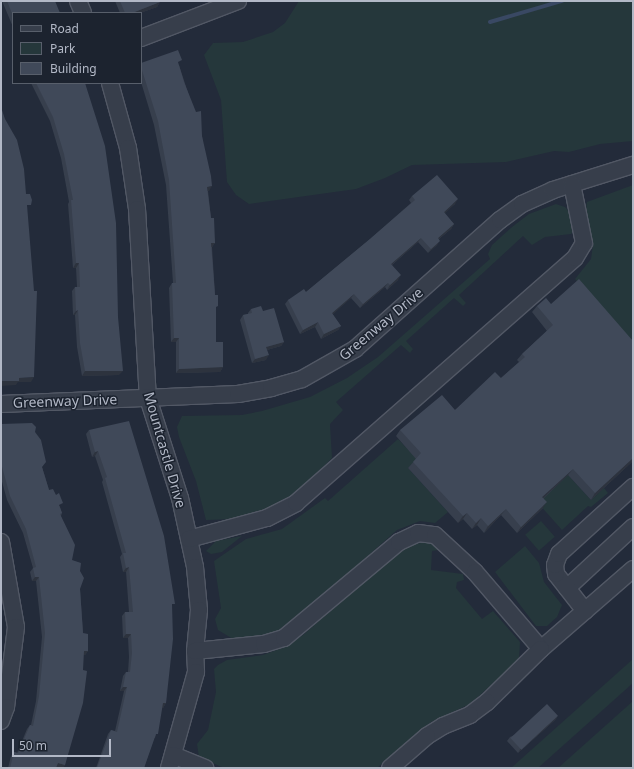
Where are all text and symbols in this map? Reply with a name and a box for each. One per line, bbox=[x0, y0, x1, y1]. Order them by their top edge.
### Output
legend bbox=[12, 12, 142, 84]
text: Road bbox=[50, 20, 79, 37]
text: Park bbox=[50, 40, 75, 57]
text: Building bbox=[50, 60, 97, 77]
street label: Greenway Drive bbox=[336, 284, 426, 364]
street label: Mountcastle Drive bbox=[140, 390, 190, 510]
street label: Greenway Drive bbox=[13, 391, 117, 411]
scale bar bbox=[14, 731, 113, 757]
text: 50 m bbox=[19, 737, 47, 754]

